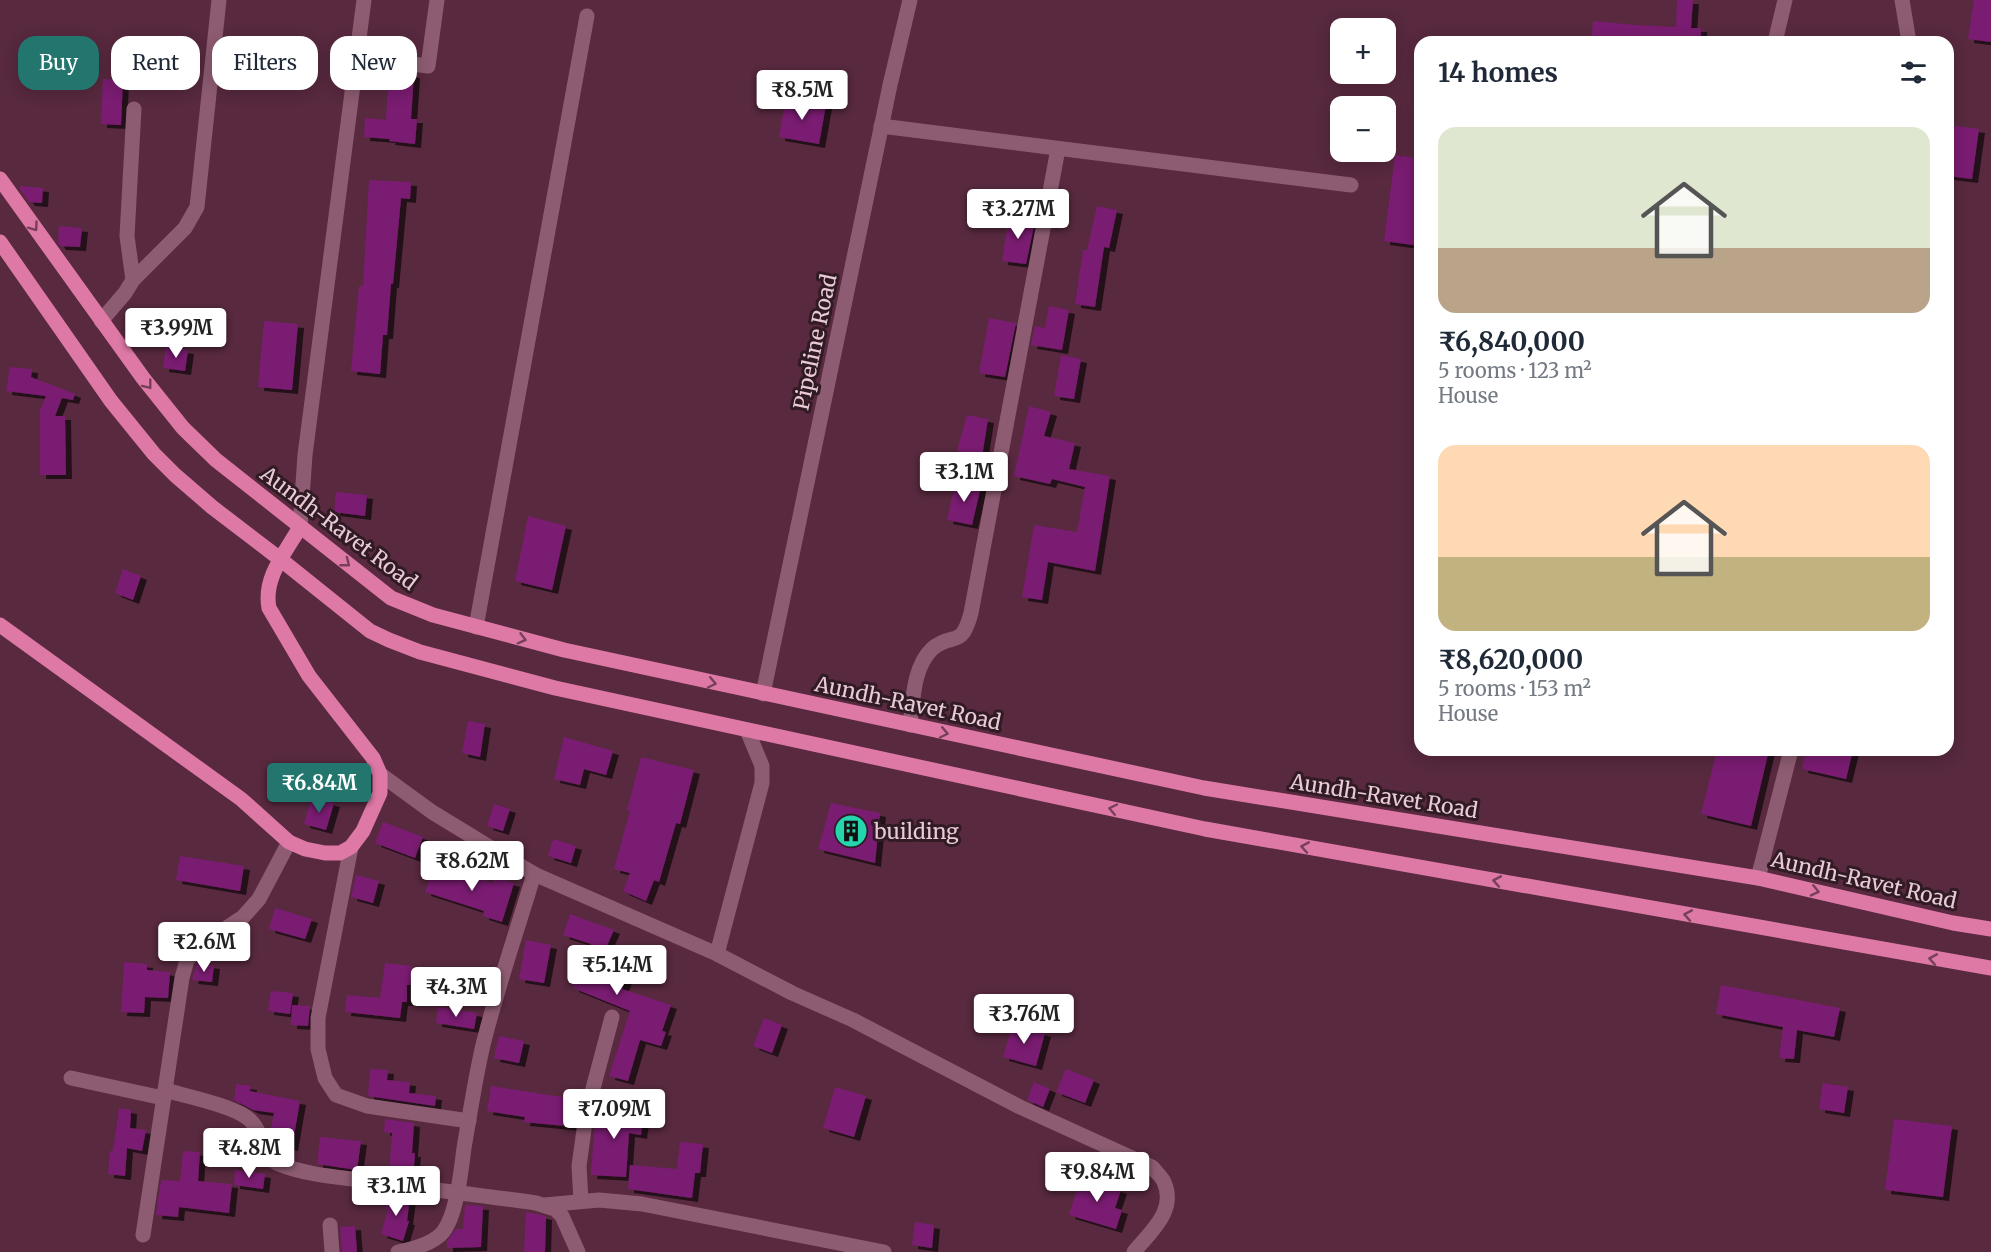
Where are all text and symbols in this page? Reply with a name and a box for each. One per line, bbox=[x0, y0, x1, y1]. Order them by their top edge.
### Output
map controls bbox=[1330, 18, 1396, 162]
button: + bbox=[1330, 18, 1396, 84]
chip: Buy bbox=[18, 36, 99, 90]
chip: Rent bbox=[111, 36, 200, 90]
chip: Filters bbox=[212, 36, 318, 90]
chip: New bbox=[330, 36, 417, 90]
text: 14 homes bbox=[1438, 56, 1558, 89]
icon: filters bbox=[1897, 56, 1930, 89]
pin: ₹8.5M bbox=[760, 70, 844, 121]
text: ₹8.5M bbox=[771, 77, 833, 102]
button: − bbox=[1330, 96, 1396, 162]
icon: home bbox=[1630, 166, 1738, 274]
pin: ₹3.27M bbox=[969, 189, 1067, 240]
text: ₹3.27M bbox=[981, 196, 1055, 221]
one-way arrow bbox=[27, 220, 38, 231]
street label: Pipeline Road bbox=[787, 271, 843, 413]
pin: ₹3.99M bbox=[127, 308, 225, 359]
text: ₹3.99M bbox=[139, 315, 213, 340]
text: ₹6,840,000 bbox=[1438, 325, 1585, 358]
text: 5 rooms · 123 m² bbox=[1438, 358, 1592, 383]
one-way arrow bbox=[141, 378, 152, 389]
text: House bbox=[1438, 383, 1498, 408]
pin: ₹3.1M bbox=[922, 452, 1006, 503]
text: ₹3.1M bbox=[934, 459, 994, 484]
street label: Aundh-Ravet Road bbox=[254, 460, 423, 596]
icon: home bbox=[1630, 484, 1738, 592]
one-way arrow bbox=[339, 555, 350, 566]
one-way arrow bbox=[517, 632, 527, 645]
text: ₹8,620,000 bbox=[1438, 643, 1583, 676]
street label: Aundh-Ravet Road bbox=[811, 670, 1004, 736]
one-way arrow bbox=[707, 675, 717, 688]
text: 5 rooms · 153 m² bbox=[1438, 676, 1591, 701]
text: House bbox=[1438, 701, 1498, 726]
one-way arrow bbox=[938, 725, 948, 738]
pin: ₹6.84M bbox=[270, 763, 368, 814]
street label: Aundh-Ravet Road bbox=[1287, 768, 1480, 824]
text: ₹6.84M bbox=[281, 770, 357, 795]
one-way arrow bbox=[1109, 803, 1119, 816]
building icon: building bbox=[833, 813, 869, 849]
place label: building bbox=[873, 818, 959, 845]
pin: ₹8.62M bbox=[423, 841, 521, 892]
one-way arrow bbox=[1300, 841, 1310, 854]
street label: Aundh-Ravet Road bbox=[1768, 845, 1960, 915]
text: ₹8.62M bbox=[435, 848, 509, 873]
one-way arrow bbox=[1492, 875, 1502, 888]
one-way arrow bbox=[1810, 883, 1820, 896]
one-way arrow bbox=[1684, 910, 1693, 922]
pin: ₹2.6M bbox=[162, 922, 246, 973]
text: ₹2.6M bbox=[172, 929, 236, 954]
pin: ₹5.14M bbox=[568, 945, 666, 996]
text: ₹5.14M bbox=[581, 952, 653, 977]
one-way arrow bbox=[1929, 953, 1939, 966]
pin: ₹4.3M bbox=[414, 967, 498, 1018]
text: ₹4.3M bbox=[425, 974, 487, 999]
pin: ₹3.76M bbox=[975, 994, 1073, 1045]
text: ₹3.76M bbox=[988, 1001, 1060, 1026]
pin: ₹7.09M bbox=[565, 1089, 663, 1140]
text: ₹7.09M bbox=[577, 1096, 651, 1121]
pin: ₹4.8M bbox=[207, 1128, 291, 1179]
text: ₹4.8M bbox=[217, 1135, 281, 1160]
pin: ₹9.84M bbox=[1048, 1152, 1146, 1203]
text: ₹9.84M bbox=[1059, 1159, 1135, 1184]
pin: ₹3.1M bbox=[354, 1166, 438, 1217]
text: ₹3.1M bbox=[366, 1173, 426, 1198]

